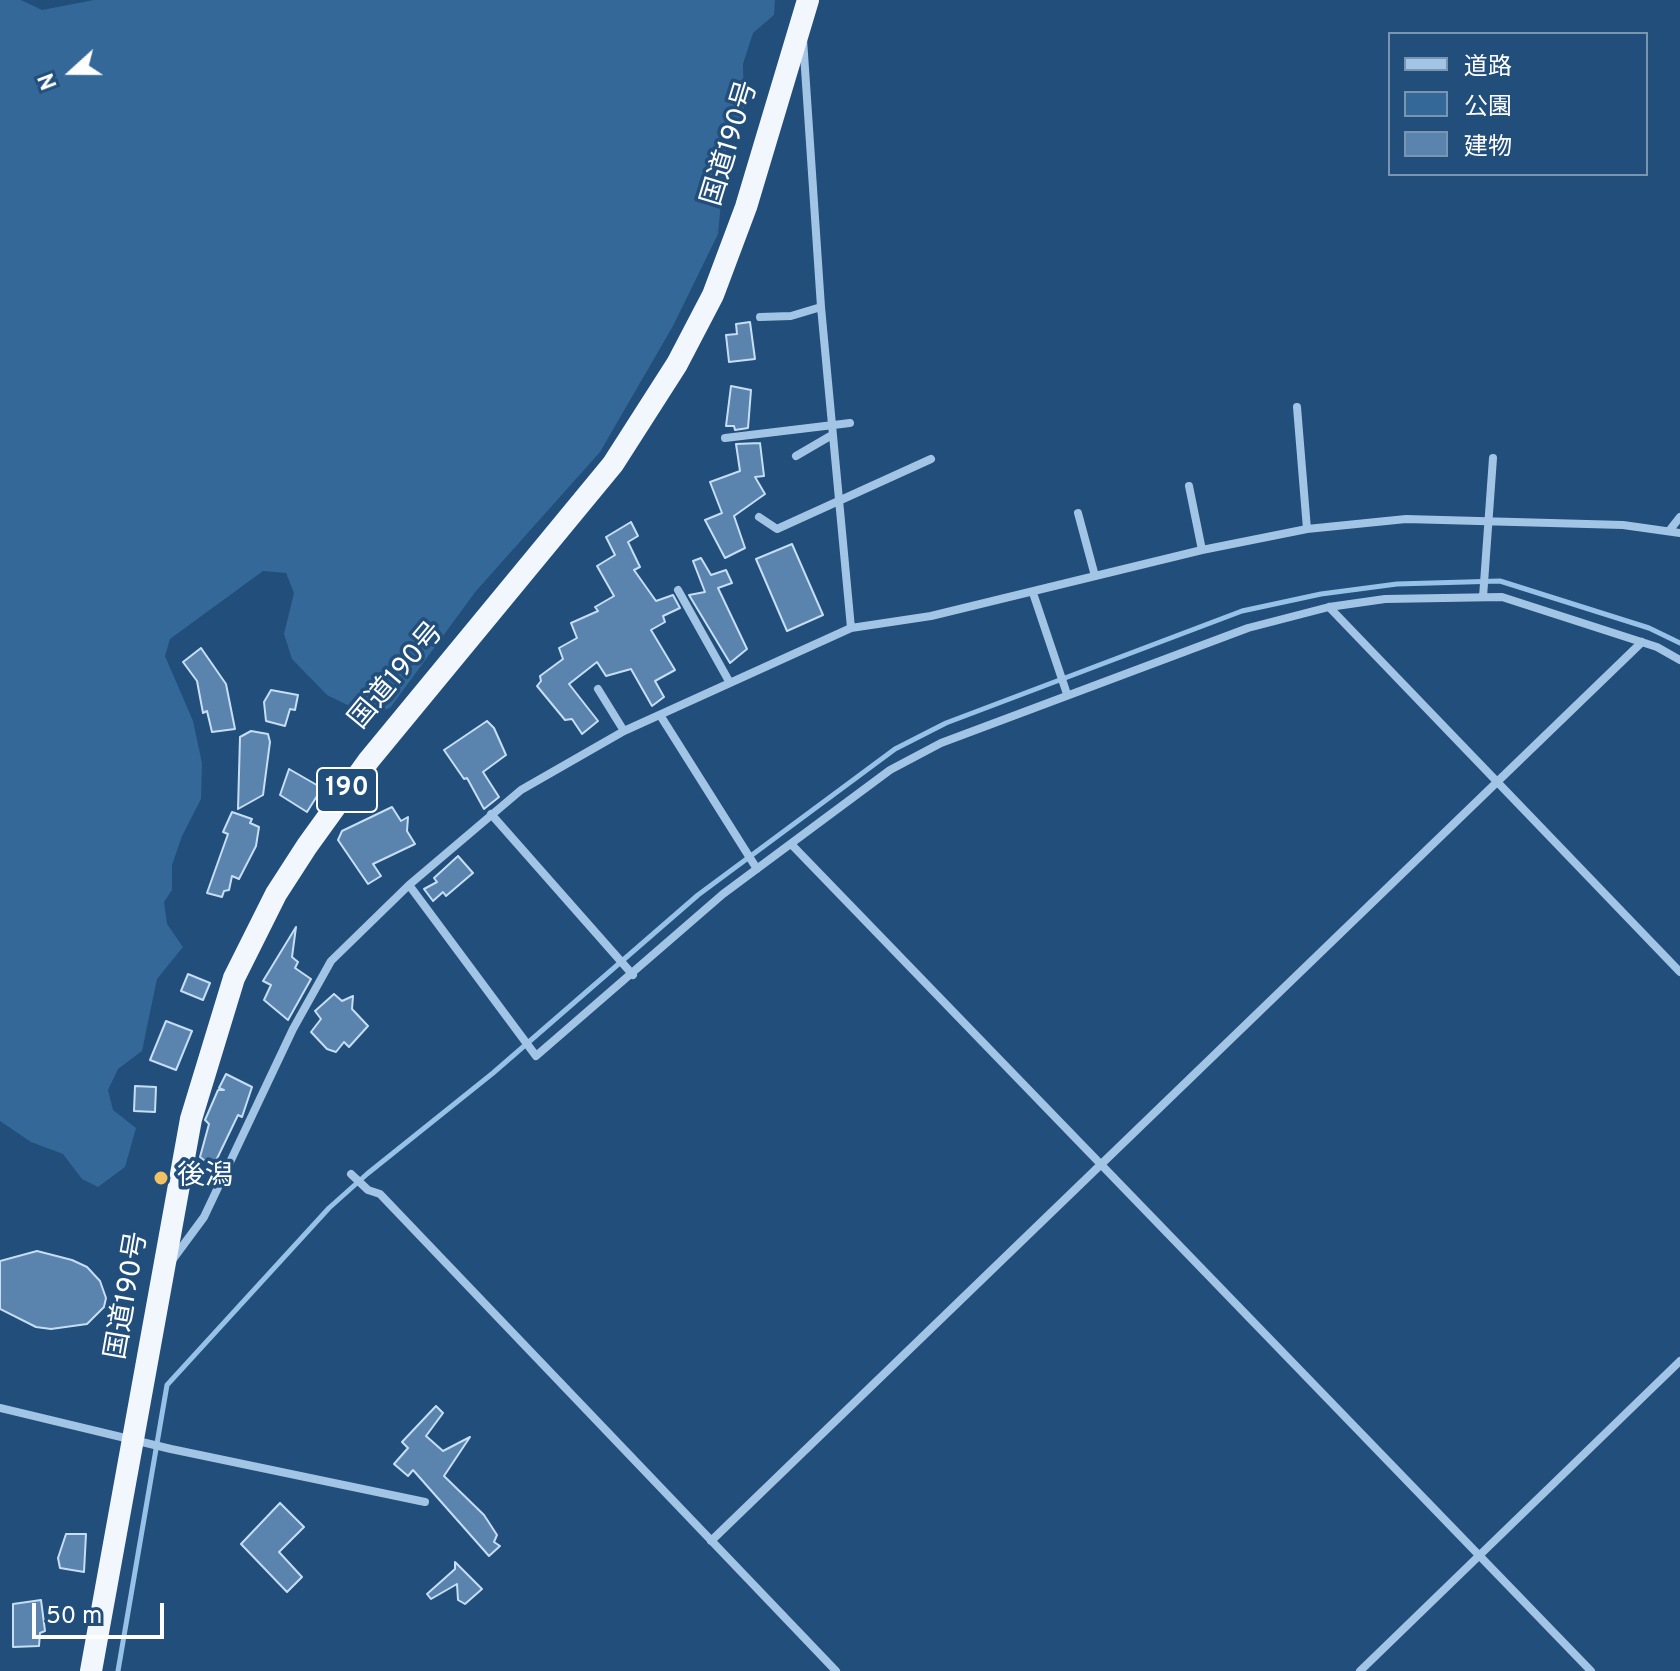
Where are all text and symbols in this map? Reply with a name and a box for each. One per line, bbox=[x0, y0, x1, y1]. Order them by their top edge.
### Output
north arrow bbox=[32, 32, 112, 112]
legend bbox=[1388, 32, 1648, 176]
text: 道路 bbox=[1464, 53, 1512, 83]
text: N bbox=[34, 69, 65, 93]
street label: 国道190号 bbox=[697, 77, 767, 211]
text: 公園 bbox=[1464, 93, 1512, 123]
text: 建物 bbox=[1464, 133, 1512, 163]
street label: 国道190号 bbox=[344, 617, 452, 737]
road number: 190 bbox=[317, 768, 377, 812]
place label: 後潟 bbox=[177, 1161, 233, 1195]
marker: 後潟 bbox=[152, 1169, 170, 1187]
street label: 国道190号 bbox=[101, 1230, 157, 1362]
scale bar bbox=[36, 1587, 168, 1637]
text: 50 m bbox=[46, 1602, 102, 1632]

